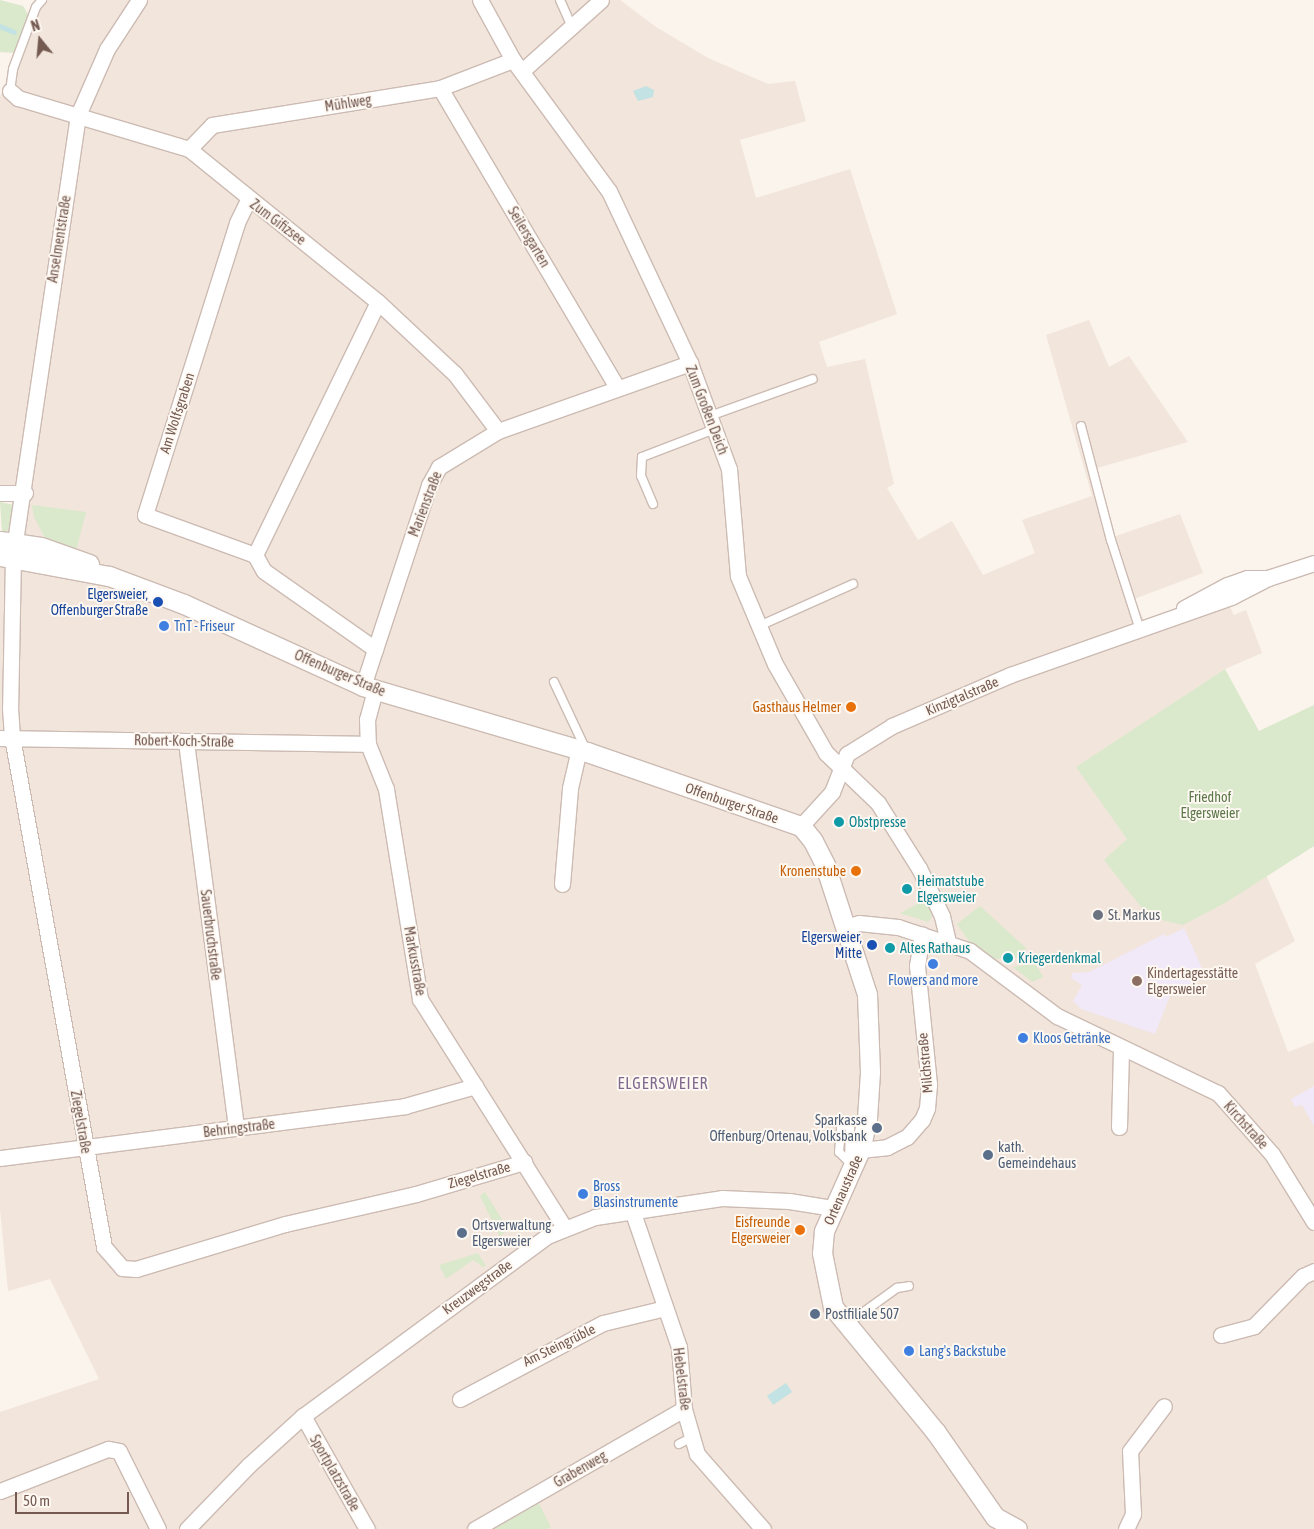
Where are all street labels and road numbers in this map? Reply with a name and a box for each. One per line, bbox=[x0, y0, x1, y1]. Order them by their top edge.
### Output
street label: Mühlweg bbox=[323, 91, 373, 115]
street label: Anselmentstraße bbox=[44, 194, 74, 284]
street label: Zum Gifizsee bbox=[247, 196, 309, 248]
street label: Seilersgarten bbox=[504, 204, 554, 270]
street label: Zum Großen Deich bbox=[682, 363, 732, 457]
street label: Am Wolfsgraben bbox=[156, 371, 198, 455]
street label: Marienstraße bbox=[405, 469, 445, 539]
street label: Offenburger Straße bbox=[292, 646, 388, 700]
street label: Kinzigtalstraße bbox=[923, 673, 1001, 719]
street label: Robert-Koch-Straße bbox=[134, 732, 234, 750]
street label: Offenburger Straße bbox=[683, 779, 781, 827]
street label: Sauerbruchstraße bbox=[197, 889, 225, 981]
street label: Markusstraße bbox=[401, 925, 429, 997]
street label: Milchstraße bbox=[914, 1032, 936, 1094]
street label: Ziegelstraße bbox=[67, 1089, 95, 1155]
street label: Kirchstraße bbox=[1220, 1098, 1272, 1152]
street label: Behringstraße bbox=[202, 1115, 276, 1141]
street label: Ortenaustraße bbox=[820, 1152, 866, 1228]
street label: Ziegelstraße bbox=[446, 1158, 512, 1192]
street label: Kreuzwegstraße bbox=[439, 1256, 515, 1318]
street label: Am Steingrüble bbox=[520, 1320, 598, 1370]
street label: Hebelstraße bbox=[670, 1346, 694, 1412]
street label: Sportplatzstraße bbox=[306, 1432, 364, 1514]
street label: Grabenweg bbox=[551, 1447, 609, 1491]

